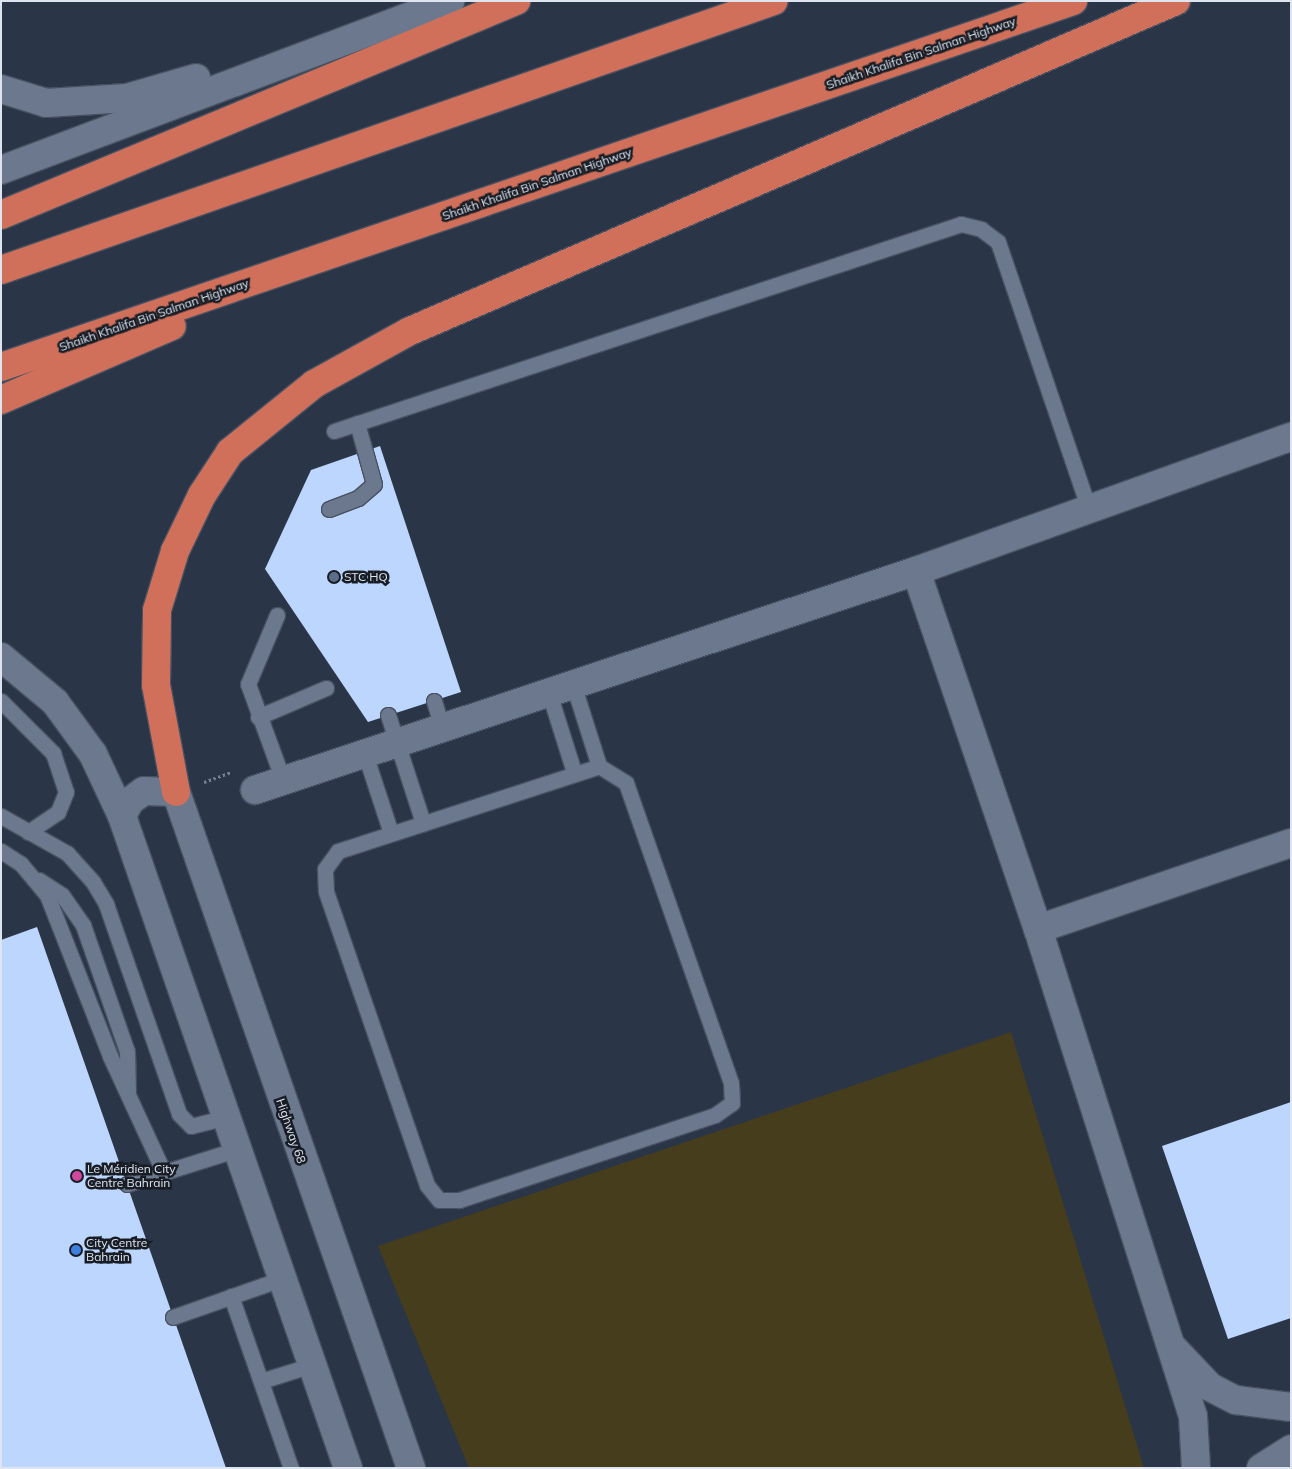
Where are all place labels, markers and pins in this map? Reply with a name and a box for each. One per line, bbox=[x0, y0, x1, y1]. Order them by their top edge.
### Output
place label: STC HQ bbox=[344, 570, 388, 584]
marker: STC HQ bbox=[328, 571, 340, 583]
place label: Le Méridien City Centre Bahrain bbox=[87, 1162, 176, 1190]
marker: Le Méridien City Centre Bahrain bbox=[71, 1170, 83, 1182]
place label: City Centre Bahrain bbox=[86, 1236, 147, 1264]
marker: City Centre Bahrain bbox=[70, 1244, 82, 1256]

